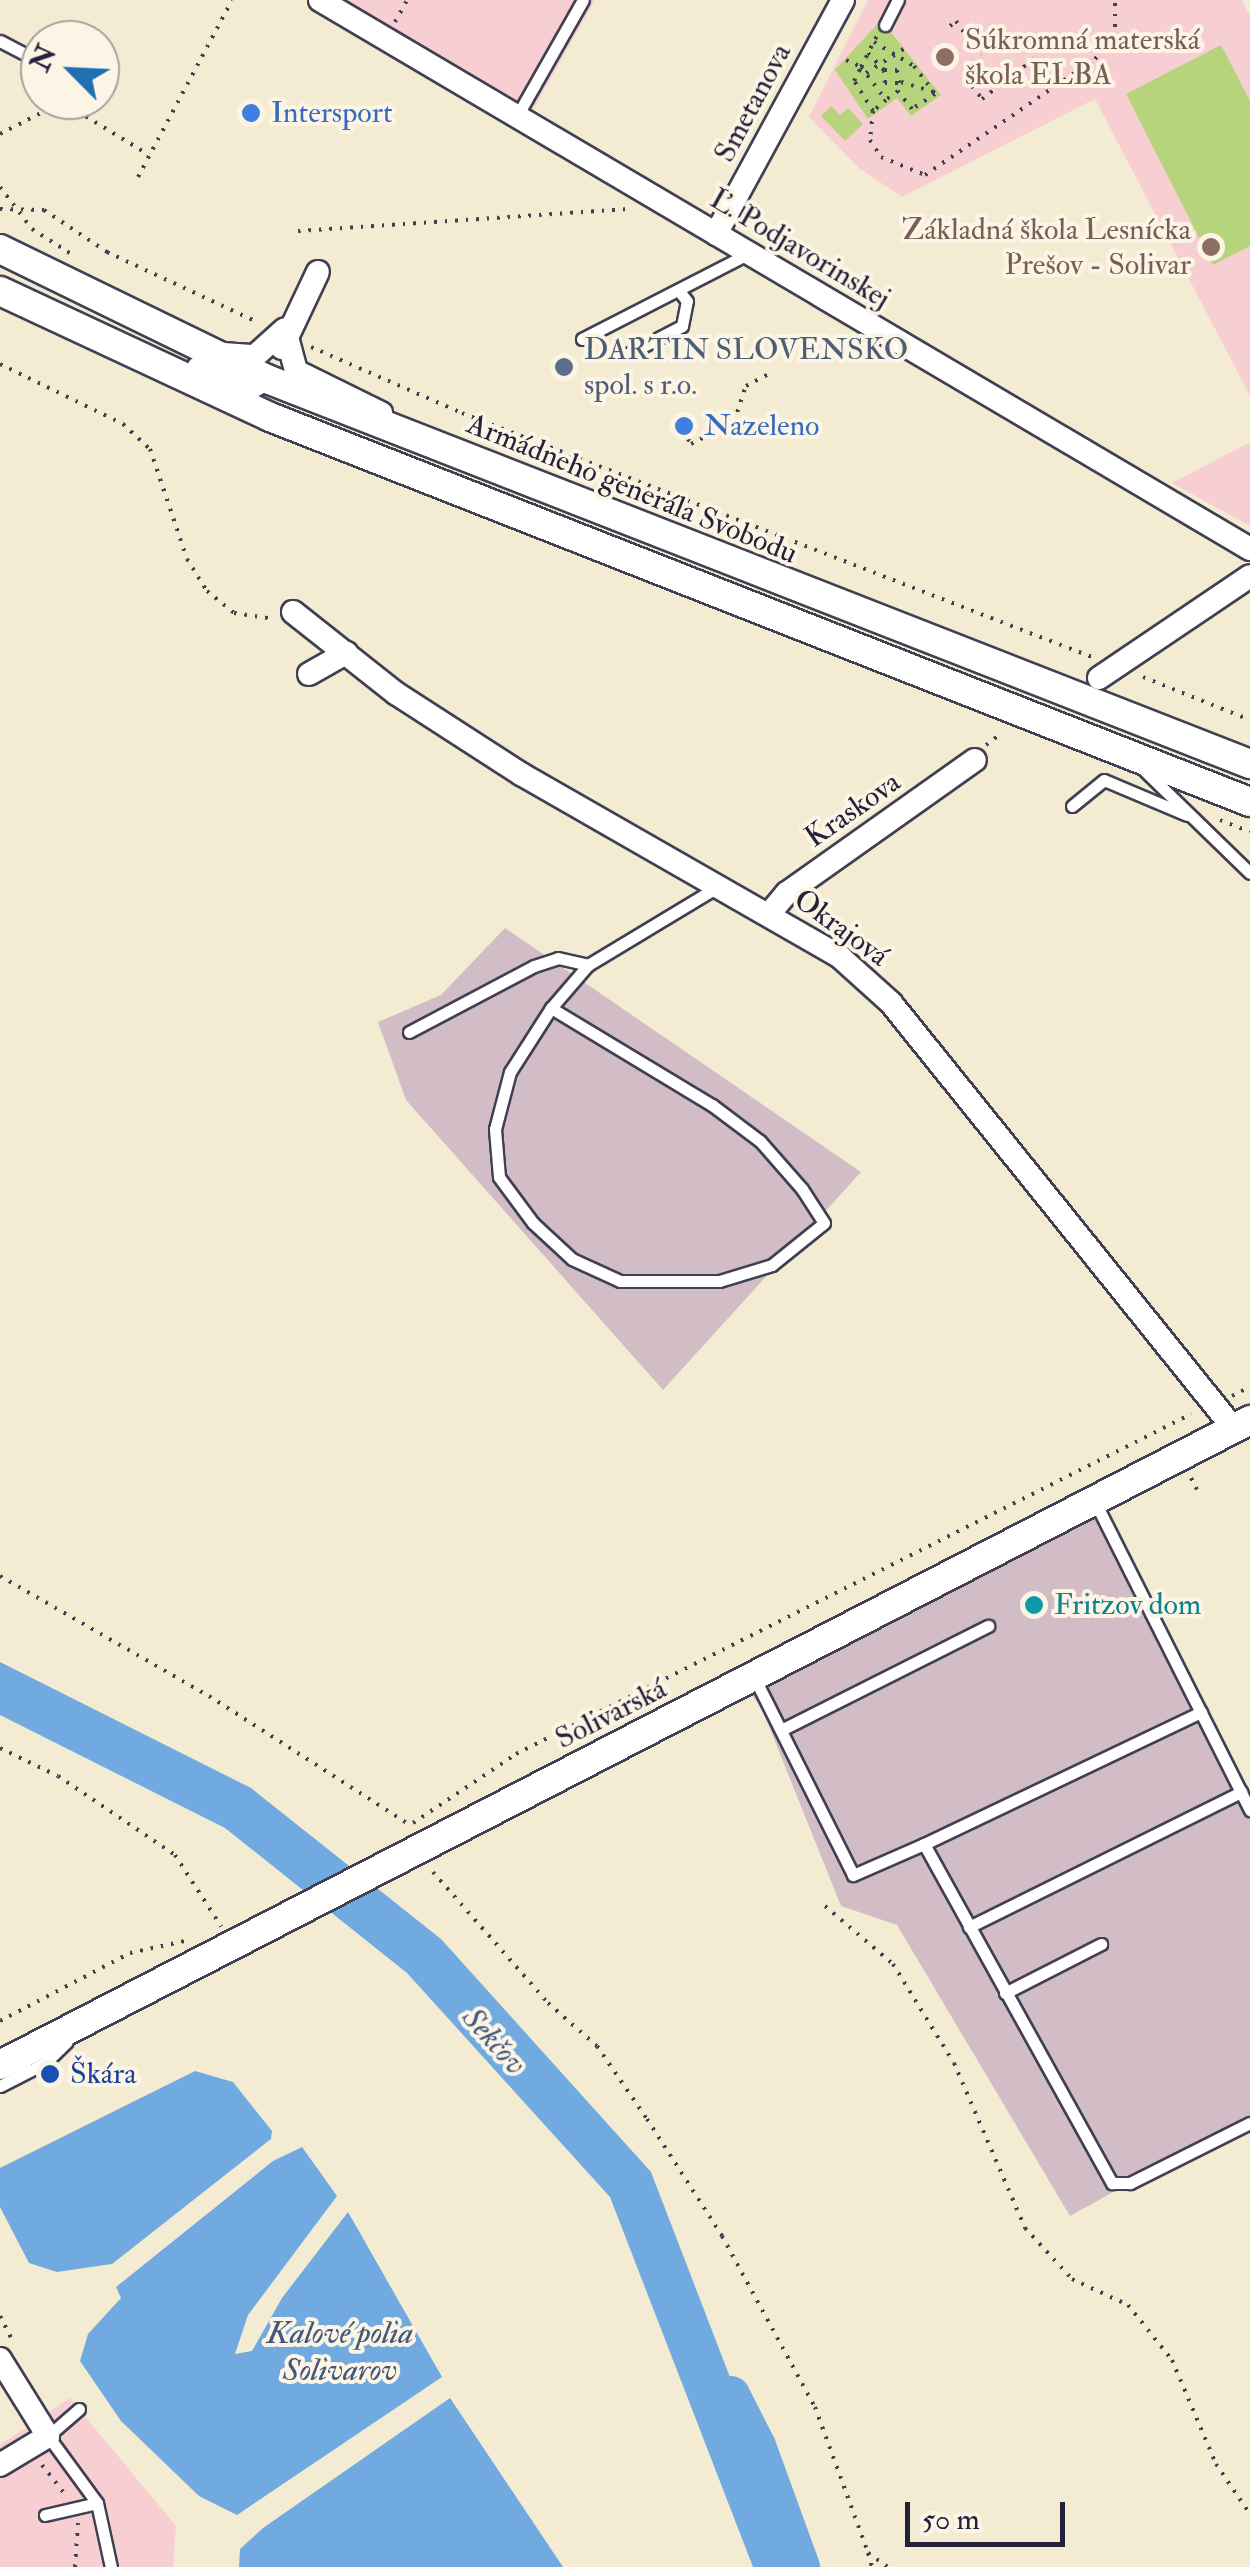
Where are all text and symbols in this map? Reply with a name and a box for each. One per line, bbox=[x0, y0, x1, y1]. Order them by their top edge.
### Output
north arrow bbox=[20, 20, 120, 120]
place label: Súkromná materská škola ELBA bbox=[965, 22, 1200, 92]
street label: Smetanova bbox=[707, 38, 799, 168]
text: N bbox=[23, 40, 65, 77]
marker: Súkromná materská škola ELBA bbox=[934, 46, 956, 68]
place label: Intersport bbox=[271, 95, 393, 131]
marker: Intersport bbox=[240, 102, 262, 124]
street label: Ľ. Podjavorinskej bbox=[703, 181, 897, 317]
place label: Základná škola Lesnícka Prešov - Solivar bbox=[902, 212, 1191, 282]
marker: Základná škola Lesnícka Prešov - Solivar bbox=[1200, 236, 1222, 258]
place label: DARTIN SLOVENSKO spol. s r.o. bbox=[584, 332, 908, 402]
marker: DARTIN SLOVENSKO spol. s r.o. bbox=[553, 356, 575, 378]
street label: Armádneho generála Svobodu bbox=[462, 406, 802, 572]
place label: Nazeleno bbox=[704, 408, 819, 444]
marker: Nazeleno bbox=[673, 415, 695, 437]
street label: Kraskova bbox=[798, 764, 908, 856]
street label: Okrajová bbox=[787, 882, 895, 974]
place label: Fritzov dom bbox=[1054, 1587, 1201, 1623]
marker: Fritzov dom bbox=[1023, 1594, 1045, 1616]
street label: Solivarská bbox=[550, 1671, 672, 1757]
water label: Sekčov bbox=[454, 1999, 534, 2083]
place label: Škára bbox=[70, 2056, 137, 2092]
marker: Škára bbox=[39, 2063, 61, 2085]
water label: Kalové polia Solivarov bbox=[267, 2315, 413, 2390]
scale bar bbox=[910, 2482, 1070, 2544]
text: 50 m bbox=[922, 2501, 980, 2538]

